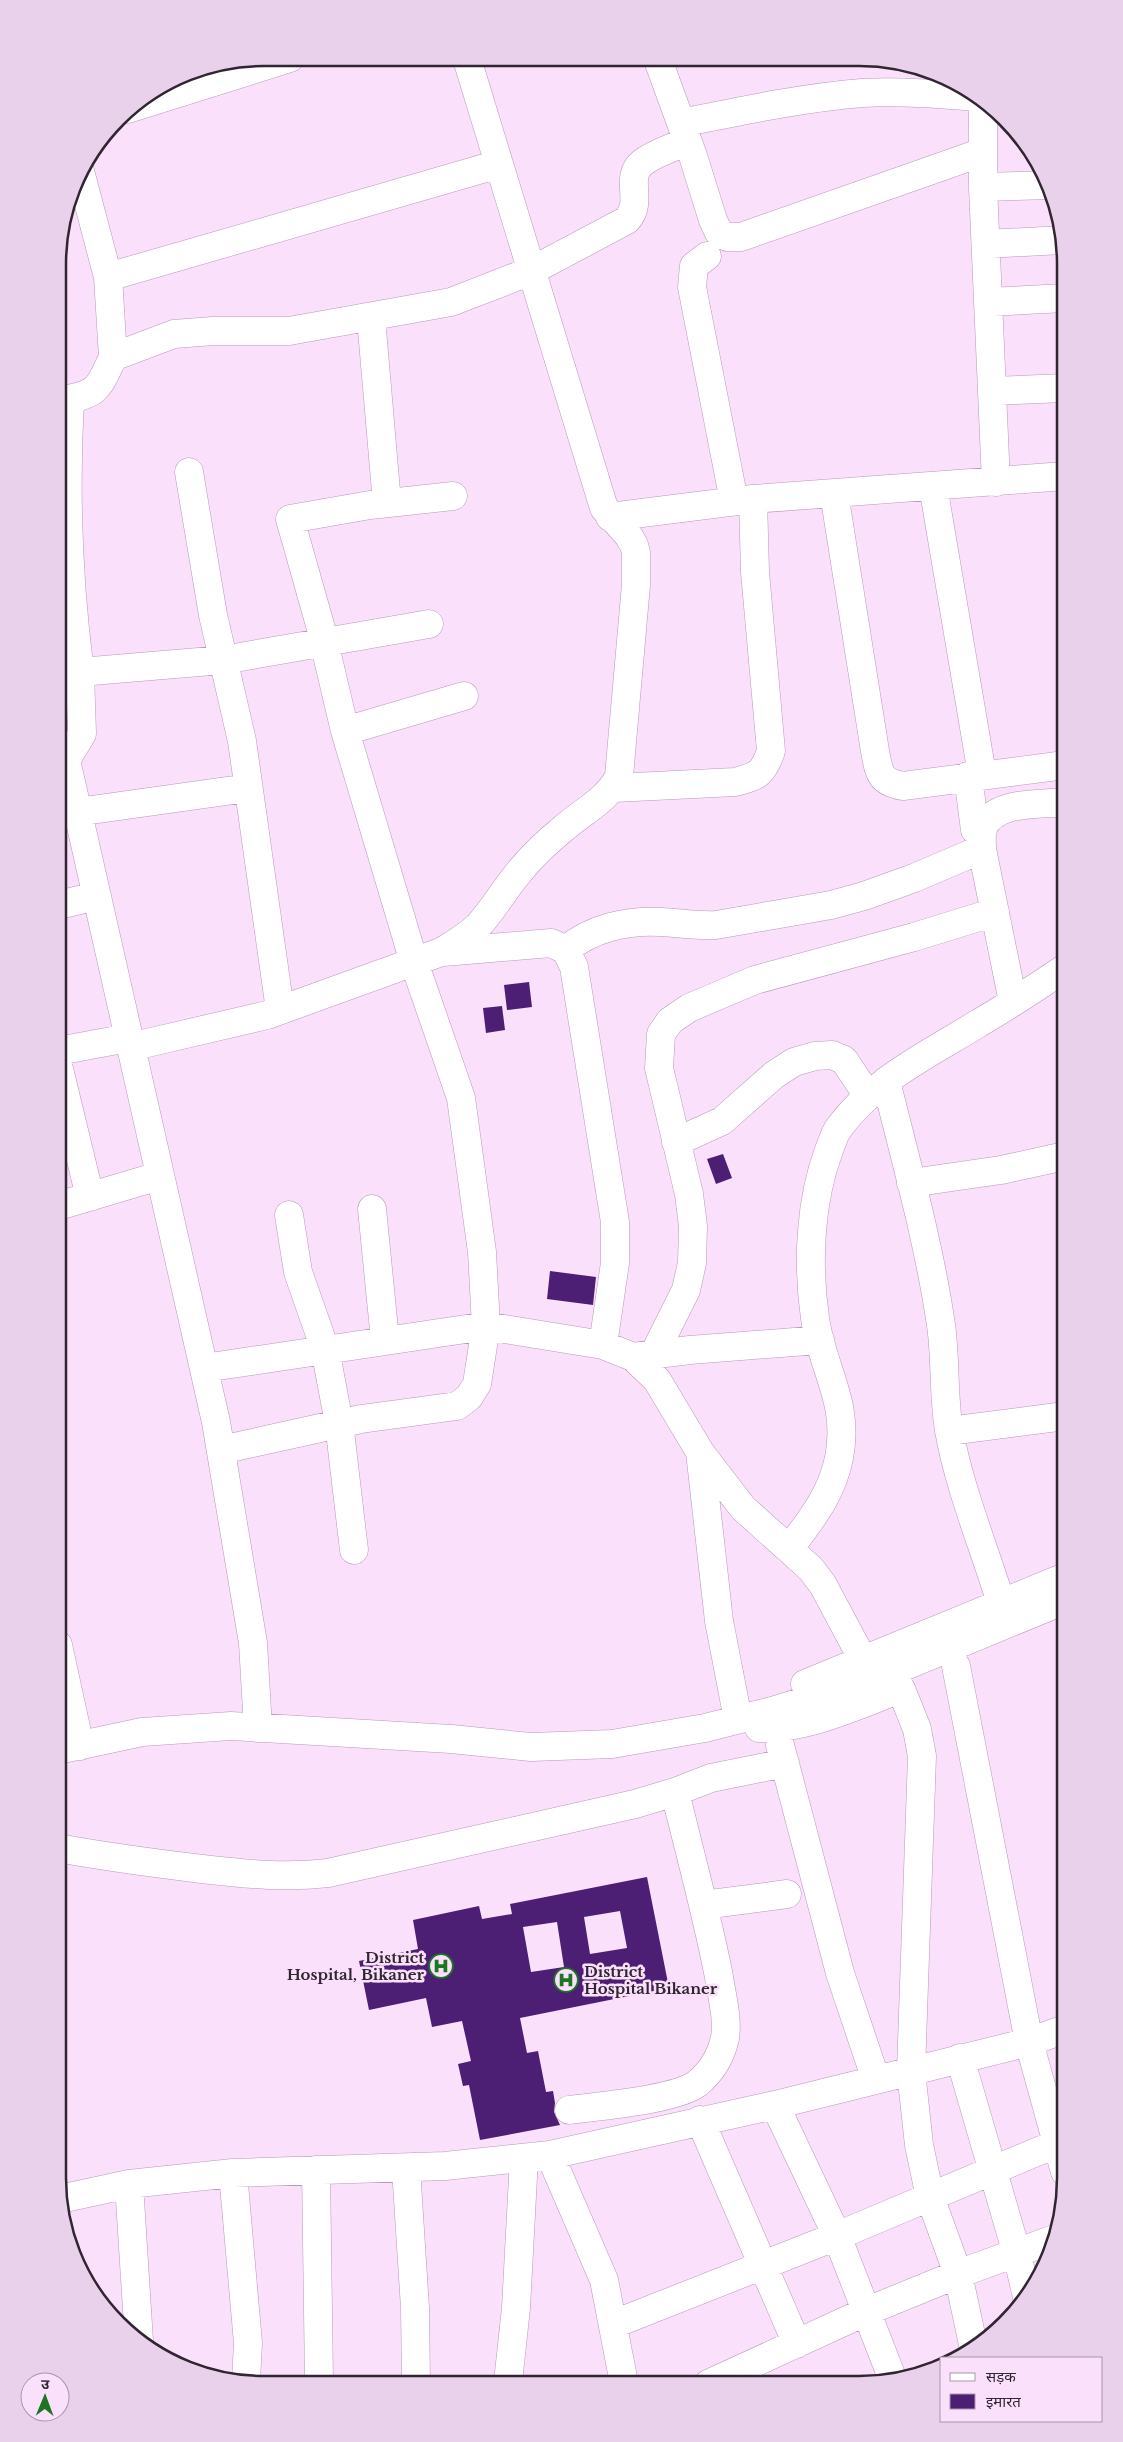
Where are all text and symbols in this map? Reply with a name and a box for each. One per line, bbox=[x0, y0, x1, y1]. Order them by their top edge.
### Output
place label: District Hospital, Bikaner bbox=[287, 1948, 425, 1984]
hospital icon: District Hospital, Bikaner bbox=[428, 1953, 454, 1979]
place label: District Hospital Bikaner bbox=[584, 1962, 718, 1998]
hospital icon: District Hospital Bikaner bbox=[553, 1967, 579, 1993]
legend bbox=[940, 2357, 1103, 2422]
text: सड़क bbox=[986, 2367, 1016, 2386]
north arrow bbox=[20, 2372, 70, 2422]
text: उ bbox=[41, 2375, 50, 2393]
text: इमारत bbox=[986, 2392, 1021, 2411]

